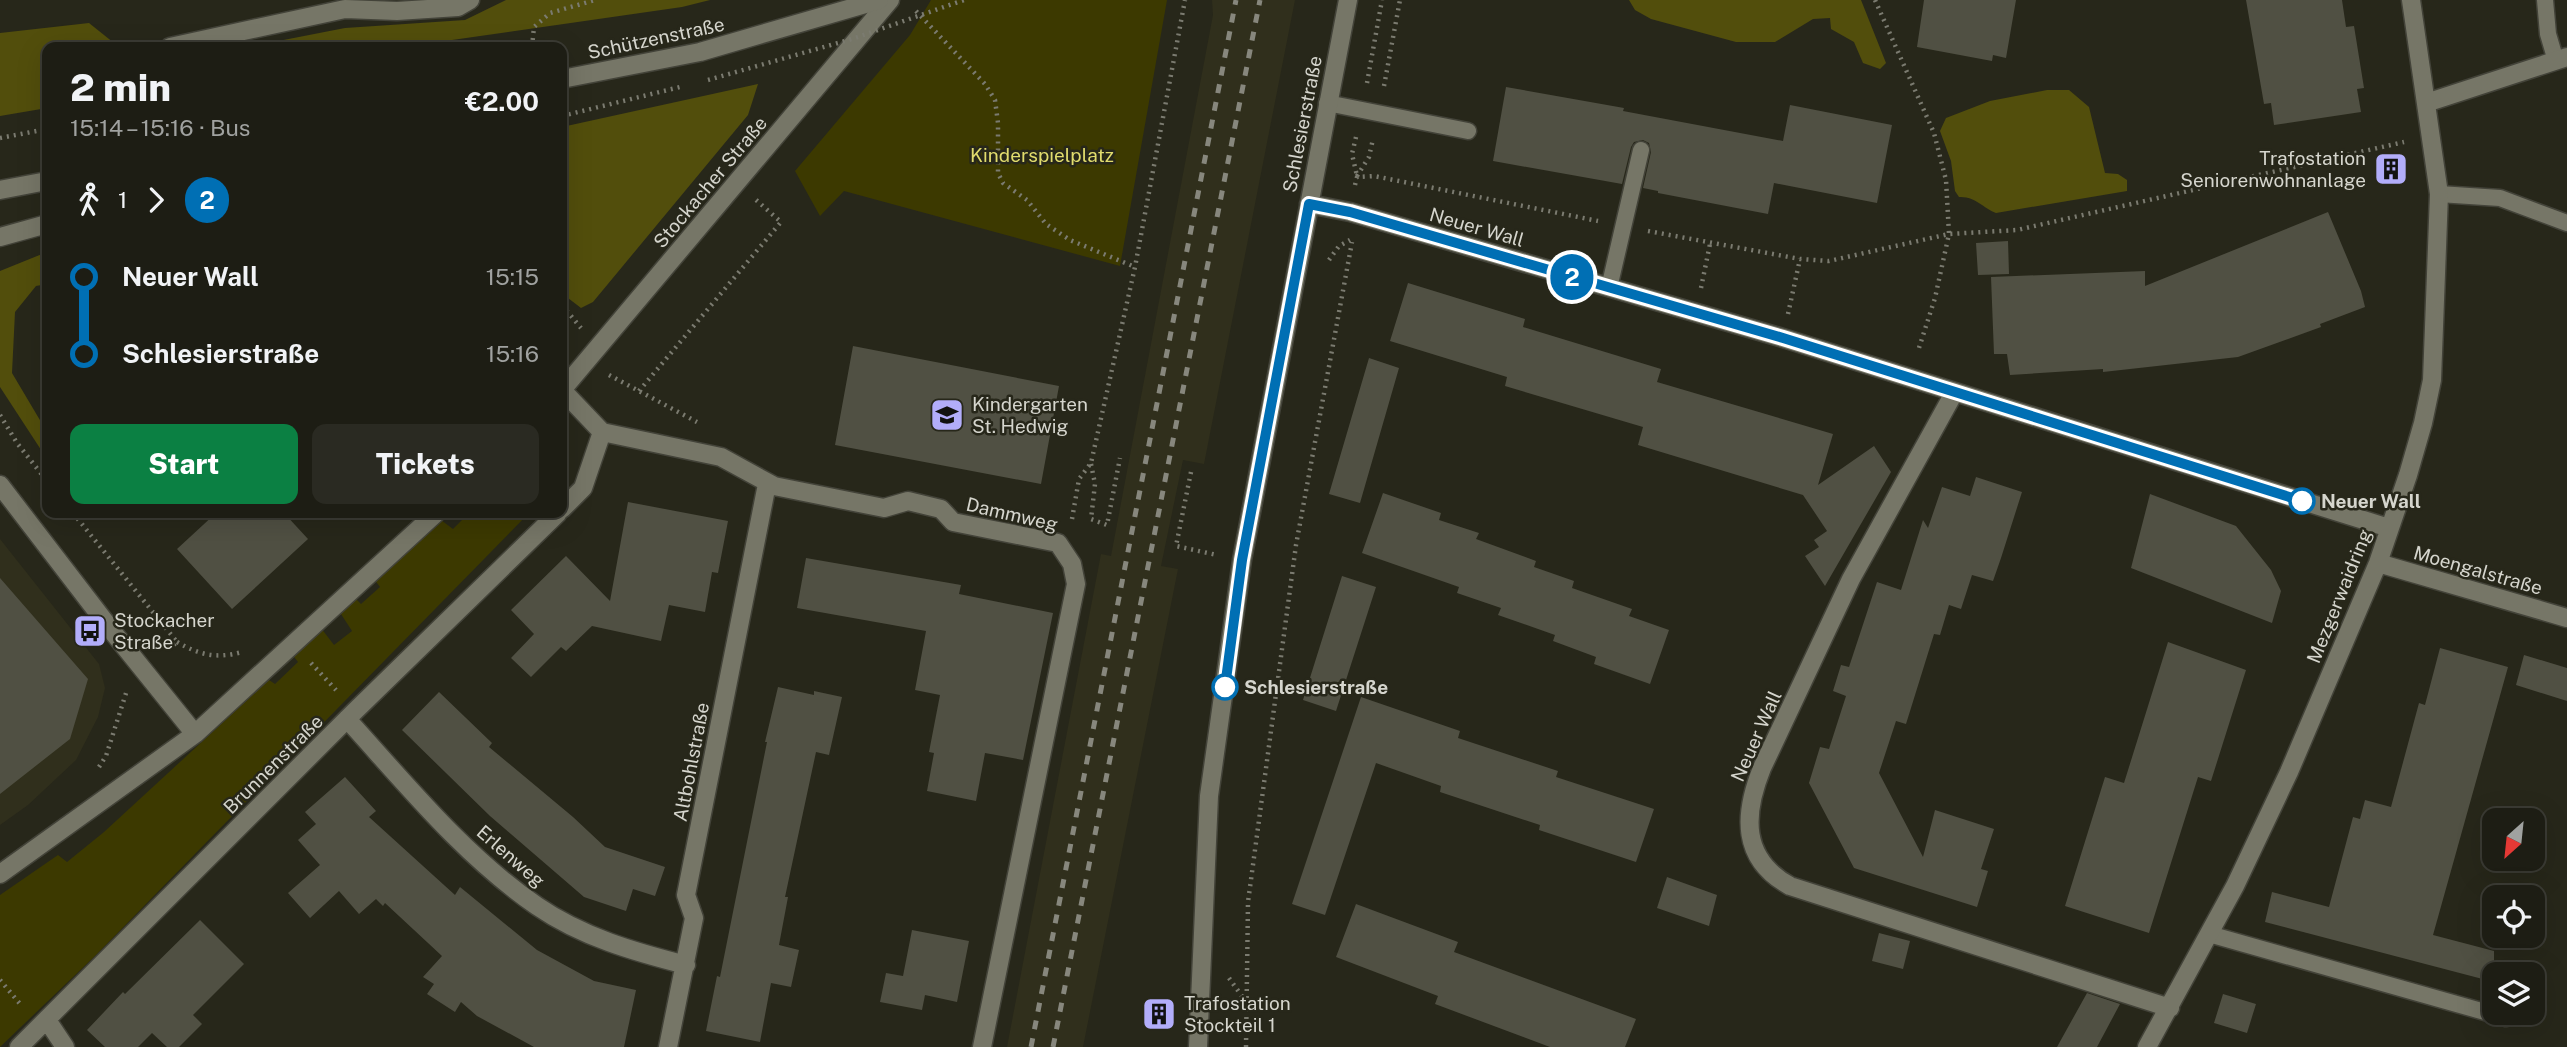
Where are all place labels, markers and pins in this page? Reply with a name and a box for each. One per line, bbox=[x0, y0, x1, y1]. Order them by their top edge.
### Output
place label: Trafostation Seniorenwohnanlage bbox=[2180, 147, 2366, 191]
building icon: Trafostation Seniorenwohnanlage bbox=[2372, 150, 2410, 188]
place label: Kindergarten St. Hedwig bbox=[972, 393, 1088, 437]
school or university icon: Kindergarten St. Hedwig bbox=[928, 396, 966, 434]
marker: Neuer Wall bbox=[2289, 488, 2315, 514]
place label: Neuer Wall bbox=[2321, 490, 2421, 512]
place label: Stockacher Straße bbox=[114, 609, 215, 653]
bus stop icon: Stockacher Straße bbox=[71, 612, 109, 650]
marker: Schlesierstraße bbox=[1212, 674, 1238, 700]
place label: Schlesierstraße bbox=[1244, 676, 1388, 698]
place label: Trafostation Stockteil 1 bbox=[1184, 992, 1291, 1036]
building icon: Trafostation Stockteil 1 bbox=[1140, 995, 1178, 1033]

